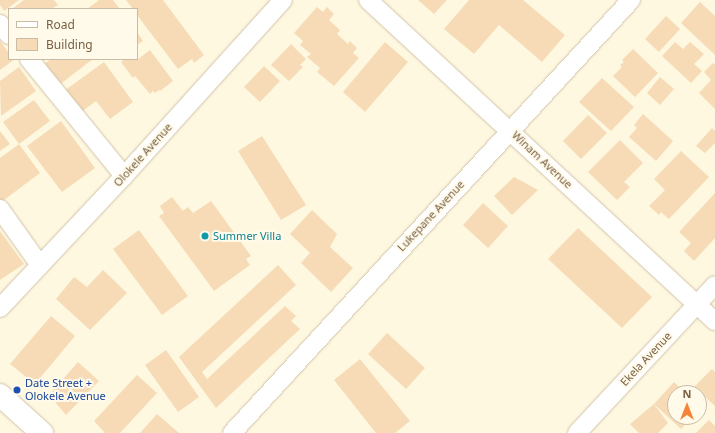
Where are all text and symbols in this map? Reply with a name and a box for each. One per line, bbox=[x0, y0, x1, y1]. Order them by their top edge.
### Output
legend bbox=[8, 8, 138, 60]
text: Road bbox=[46, 16, 75, 33]
text: Building bbox=[46, 36, 93, 53]
street label: Olokele Avenue bbox=[111, 121, 175, 189]
street label: Winam Avenue bbox=[509, 129, 575, 191]
street label: Lukepane Avenue bbox=[395, 178, 467, 254]
place label: Summer Villa bbox=[213, 229, 281, 243]
marker: Summer Villa bbox=[200, 231, 210, 241]
street label: Ekela Avenue bbox=[618, 329, 674, 389]
place label: Date Street + Olokele Avenue bbox=[25, 377, 106, 403]
marker: Date Street + Olokele Avenue bbox=[12, 385, 22, 395]
north arrow bbox=[667, 385, 707, 425]
text: N bbox=[683, 386, 691, 401]

